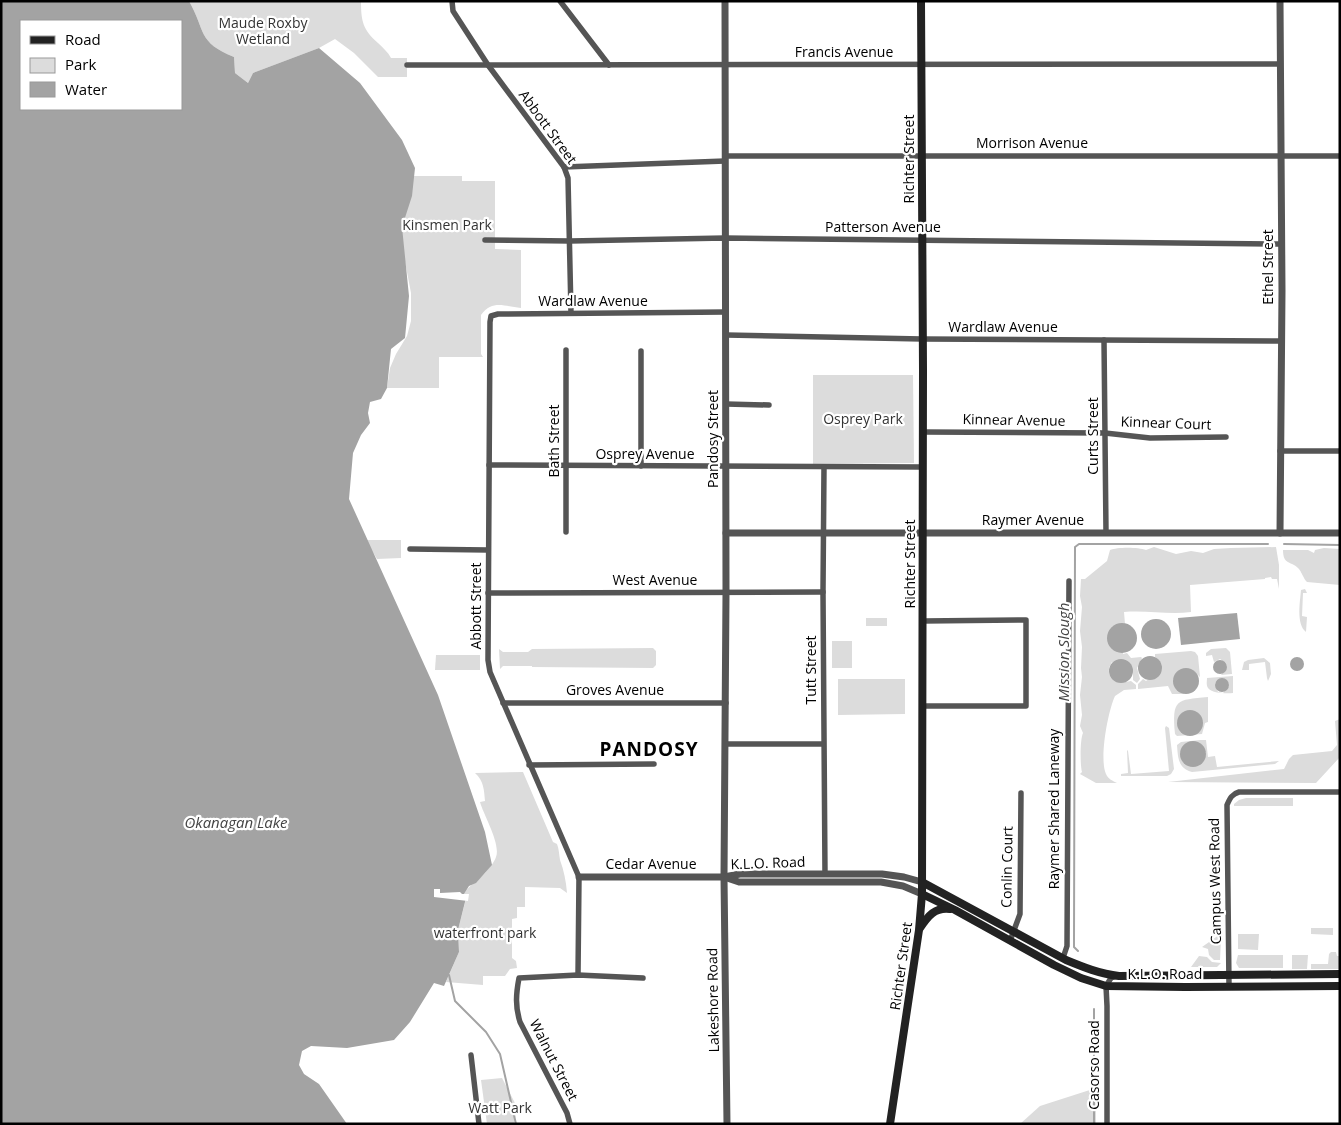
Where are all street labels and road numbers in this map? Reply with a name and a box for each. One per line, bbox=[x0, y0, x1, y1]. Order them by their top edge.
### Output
street label: Francis Avenue bbox=[795, 42, 893, 61]
street label: Abbott Street bbox=[515, 86, 582, 168]
street label: Richter Street bbox=[899, 115, 918, 203]
street label: Morrison Avenue bbox=[976, 133, 1088, 152]
street label: Patterson Avenue bbox=[825, 217, 941, 236]
street label: Ethel Street bbox=[1258, 229, 1277, 305]
street label: Wardlaw Avenue bbox=[538, 291, 648, 310]
street label: Wardlaw Avenue bbox=[948, 317, 1058, 336]
street label: Pandosy Street bbox=[703, 390, 722, 488]
street label: Curts Street bbox=[1083, 397, 1102, 475]
street label: Bath Street bbox=[544, 404, 563, 478]
street label: Kinnear Avenue bbox=[962, 409, 1066, 430]
street label: Kinnear Court bbox=[1120, 411, 1212, 434]
street label: Osprey Avenue bbox=[595, 444, 695, 463]
street label: Raymer Avenue bbox=[982, 510, 1084, 529]
street label: Richter Street bbox=[900, 520, 919, 608]
street label: Abbott Street bbox=[466, 562, 485, 650]
street label: West Avenue bbox=[613, 570, 698, 589]
street label: Tutt Street bbox=[801, 635, 820, 705]
street label: Groves Avenue bbox=[566, 680, 664, 699]
street label: Raymer Shared Laneway bbox=[1044, 728, 1063, 889]
street label: Campus West Road bbox=[1204, 818, 1225, 944]
street label: Conlin Court bbox=[996, 826, 1017, 908]
street label: K.L.O. Road bbox=[730, 852, 806, 873]
street label: Cedar Avenue bbox=[605, 854, 697, 873]
street label: Richter Street bbox=[885, 921, 916, 1011]
street label: Lakeshore Road bbox=[702, 948, 723, 1052]
street label: K.L.O. Road bbox=[1128, 964, 1202, 983]
street label: Walnut Street bbox=[526, 1016, 583, 1104]
street label: Casorso Road bbox=[1084, 1020, 1103, 1110]

